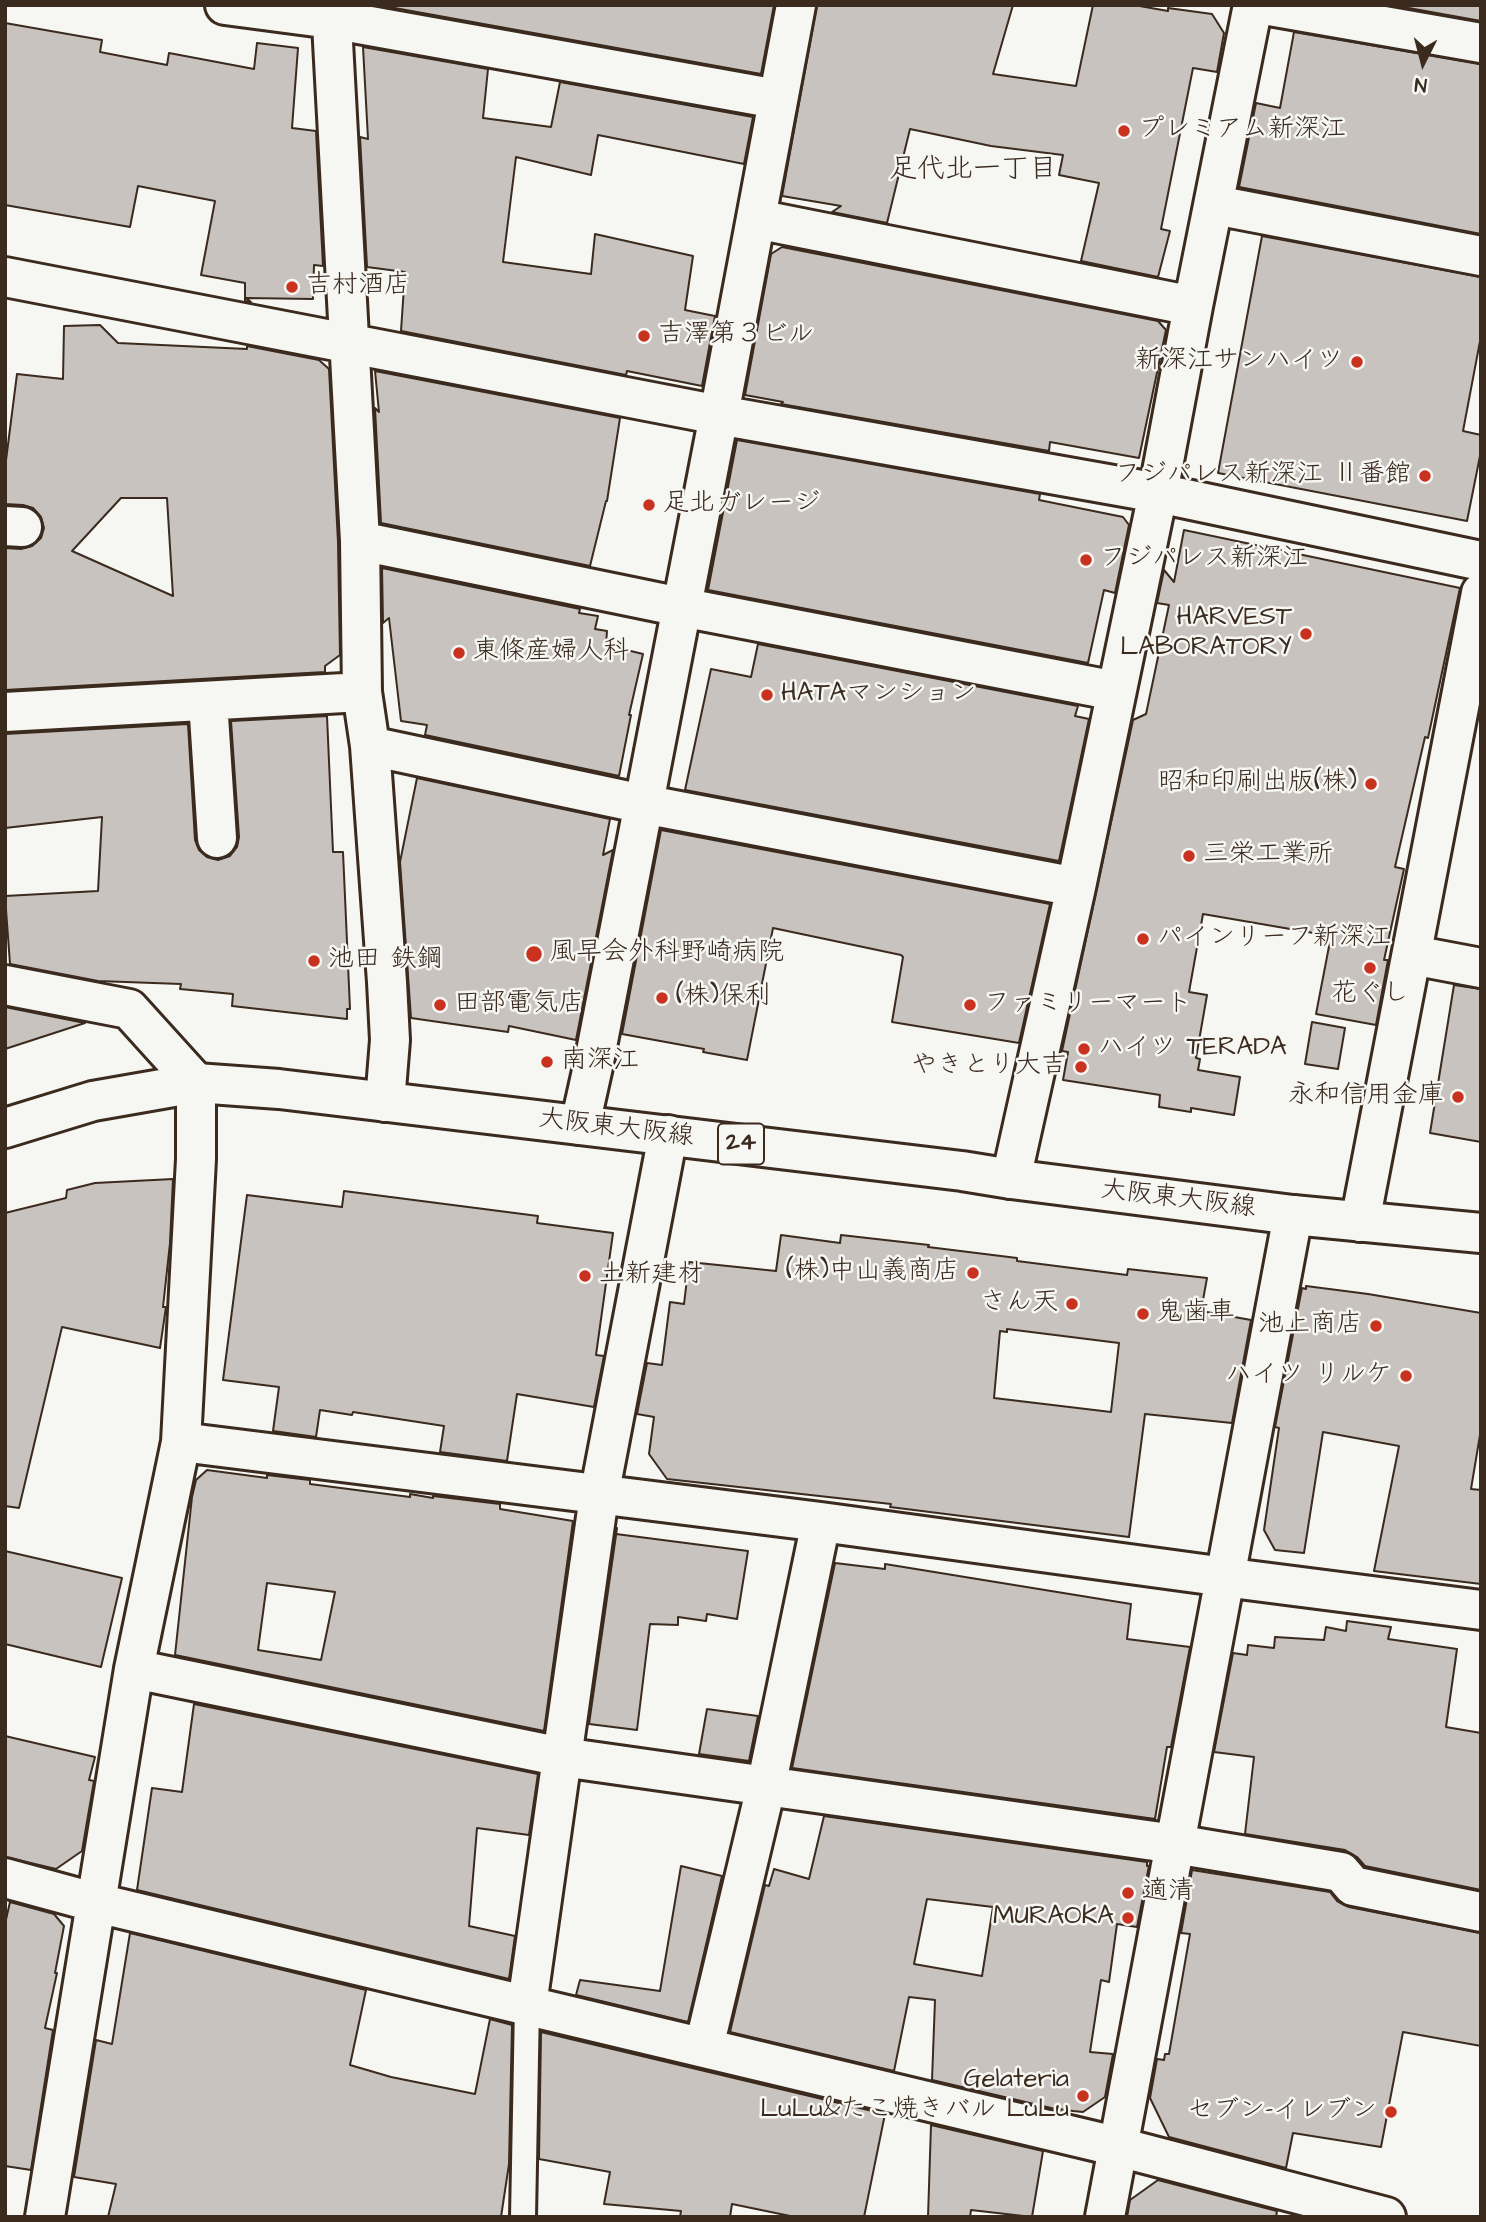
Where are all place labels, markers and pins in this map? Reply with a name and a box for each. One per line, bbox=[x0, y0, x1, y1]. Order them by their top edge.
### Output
place label: プレミアム新深江 bbox=[1138, 115, 1346, 147]
marker: プレミアム新深江 bbox=[1116, 123, 1132, 139]
place label: 吉村酒店 bbox=[306, 271, 410, 303]
marker: 吉村酒店 bbox=[284, 279, 300, 295]
place label: 吉澤第３ビル bbox=[658, 320, 814, 352]
marker: 吉澤第３ビル bbox=[636, 328, 652, 344]
place label: 新深江サンハイツ bbox=[1135, 346, 1343, 378]
marker: 新深江サンハイツ bbox=[1349, 354, 1365, 370]
place label: フジパレス新深江 Ⅱ番館 bbox=[1115, 460, 1411, 492]
marker: フジパレス新深江 Ⅱ番館 bbox=[1417, 468, 1433, 484]
place label: 足北ガレージ bbox=[663, 489, 820, 521]
marker: 足北ガレージ bbox=[641, 497, 657, 513]
place label: フジパレス新深江 bbox=[1100, 544, 1308, 576]
marker: フジパレス新深江 bbox=[1078, 552, 1094, 568]
place label: HARVEST LABORATORY bbox=[1120, 603, 1292, 664]
marker: HARVEST LABORATORY bbox=[1298, 626, 1314, 642]
place label: 東條産婦人科 bbox=[473, 637, 629, 669]
marker: 東條産婦人科 bbox=[451, 645, 467, 661]
place label: HATAマンション bbox=[781, 679, 976, 711]
marker: HATAマンション bbox=[759, 687, 775, 703]
place label: 昭和印刷出版(株) bbox=[1158, 768, 1357, 800]
marker: 昭和印刷出版(株) bbox=[1363, 776, 1379, 792]
place label: 三栄工業所 bbox=[1203, 840, 1333, 872]
marker: 三栄工業所 bbox=[1181, 848, 1197, 864]
place label: パインリーフ新深江 bbox=[1157, 923, 1391, 955]
marker: パインリーフ新深江 bbox=[1135, 931, 1151, 947]
place label: 風早会外科野崎病院 bbox=[550, 938, 784, 970]
marker: 風早会外科野崎病院 bbox=[524, 944, 544, 964]
place label: 池田 鉄鋼 bbox=[328, 945, 442, 977]
marker: 池田 鉄鋼 bbox=[306, 953, 322, 969]
marker: 花ぐし bbox=[1362, 960, 1378, 976]
place label: 花ぐし bbox=[1331, 979, 1409, 1011]
place label: (株)保利 bbox=[676, 982, 771, 1014]
place label: 田部電気店 bbox=[454, 989, 584, 1021]
place label: ファミリーマート bbox=[984, 989, 1192, 1021]
marker: (株)保利 bbox=[654, 990, 670, 1006]
marker: 田部電気店 bbox=[432, 997, 448, 1013]
marker: ファミリーマート bbox=[962, 997, 978, 1013]
place label: ハイツ TERADA bbox=[1098, 1033, 1287, 1065]
marker: ハイツ TERADA bbox=[1076, 1041, 1092, 1057]
place label: 南深江 bbox=[561, 1046, 639, 1078]
place label: やきとり大吉 bbox=[911, 1051, 1067, 1083]
marker: 南深江 bbox=[539, 1054, 555, 1070]
marker: やきとり大吉 bbox=[1073, 1059, 1089, 1075]
place label: 永和信用金庫 bbox=[1288, 1081, 1444, 1113]
marker: 永和信用金庫 bbox=[1450, 1089, 1466, 1105]
place label: (株)中山義商店 bbox=[786, 1257, 959, 1289]
place label: 土新建材 bbox=[599, 1260, 703, 1292]
marker: (株)中山義商店 bbox=[965, 1265, 981, 1281]
marker: 土新建材 bbox=[577, 1268, 593, 1284]
place label: さん天 bbox=[980, 1288, 1058, 1320]
marker: さん天 bbox=[1064, 1296, 1080, 1312]
place label: 鬼歯車 bbox=[1157, 1298, 1235, 1330]
marker: 鬼歯車 bbox=[1135, 1306, 1151, 1322]
place label: 池上商店 bbox=[1258, 1310, 1362, 1342]
marker: 池上商店 bbox=[1368, 1318, 1384, 1334]
place label: ハイツ リルケ bbox=[1226, 1360, 1392, 1392]
marker: ハイツ リルケ bbox=[1398, 1368, 1414, 1384]
place label: 適清 bbox=[1142, 1877, 1194, 1909]
marker: 適清 bbox=[1120, 1885, 1136, 1901]
place label: MURAOKA bbox=[993, 1902, 1114, 1934]
marker: MURAOKA bbox=[1120, 1910, 1136, 1926]
place label: Gelateria LuLu&たこ焼きバル LuLu bbox=[760, 2065, 1069, 2126]
marker: Gelateria LuLu&たこ焼きバル LuLu bbox=[1075, 2088, 1091, 2104]
place label: セブン-イレブン bbox=[1187, 2096, 1377, 2128]
marker: セブン-イレブン bbox=[1383, 2104, 1399, 2120]

